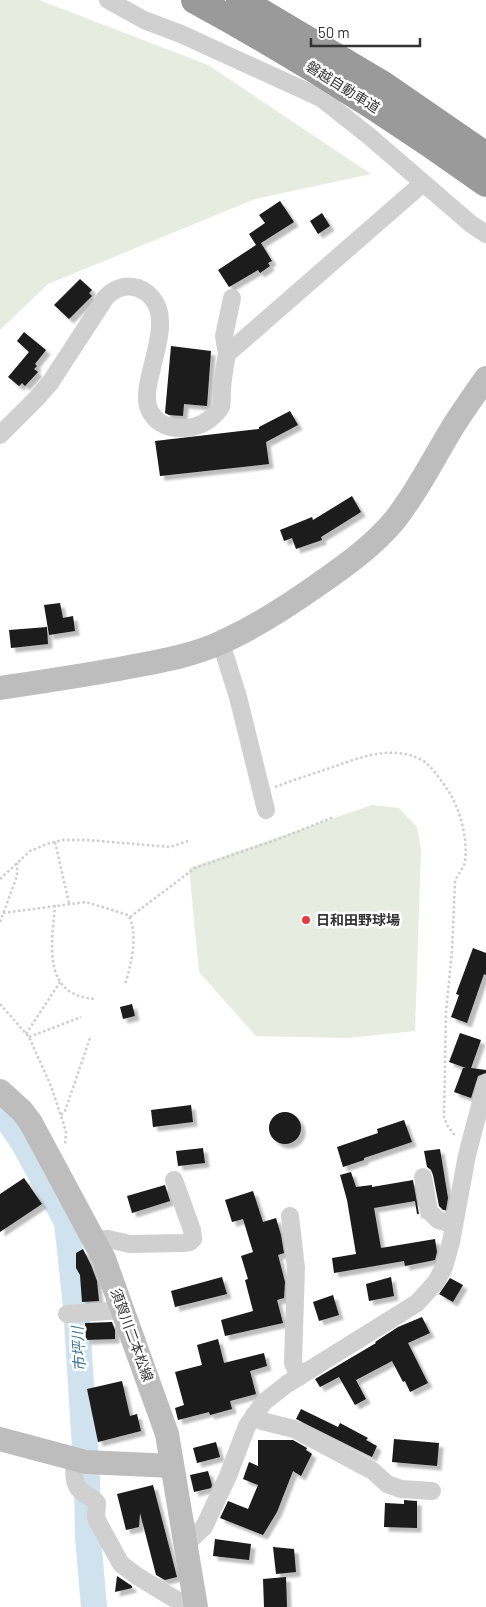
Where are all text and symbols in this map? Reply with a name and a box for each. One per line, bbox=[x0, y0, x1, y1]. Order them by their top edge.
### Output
scale bar bbox=[311, 15, 420, 47]
text: 50 m bbox=[318, 23, 350, 41]
street label: 磐越自動車道 bbox=[303, 57, 383, 116]
place label: 日和田野球場 bbox=[316, 911, 400, 928]
marker: 日和田野球場 bbox=[300, 914, 312, 926]
street label: 須賀川二本松線 bbox=[108, 1286, 157, 1384]
water label: 市坪川 bbox=[68, 1324, 88, 1372]

